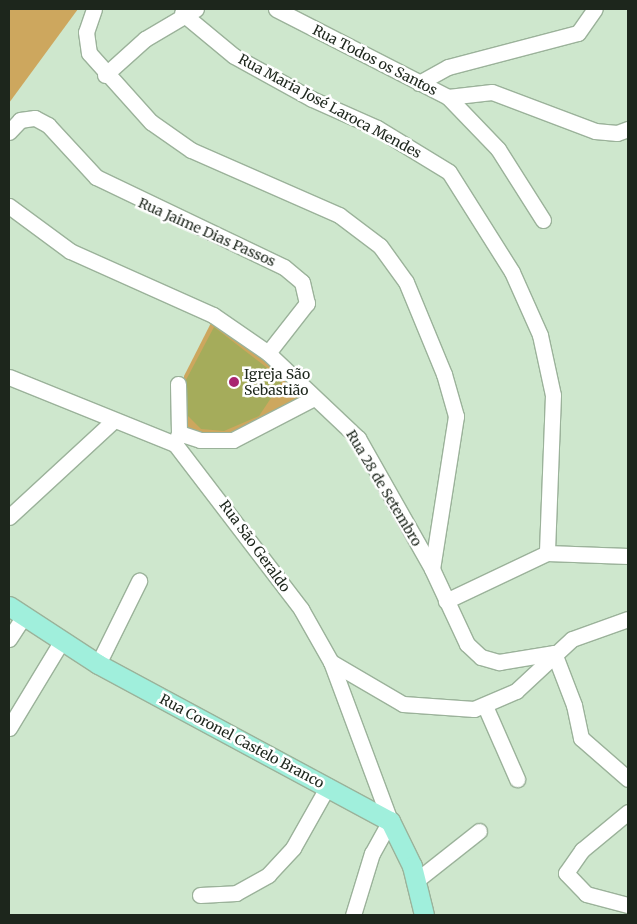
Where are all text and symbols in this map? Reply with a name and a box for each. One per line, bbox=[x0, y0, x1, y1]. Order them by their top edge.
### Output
street label: Rua Todos os Santos bbox=[310, 21, 440, 99]
street label: Rua Maria José Laroca Mendes bbox=[236, 51, 424, 161]
street label: Rua Jaime Dias Passos bbox=[136, 194, 278, 270]
place label: Igreja São Sebastião bbox=[244, 366, 310, 398]
marker: Igreja São Sebastião bbox=[228, 376, 240, 388]
street label: Rua 28 de Setembro bbox=[343, 427, 425, 549]
street label: Rua São Geraldo bbox=[216, 497, 294, 595]
street label: Rua Coronel Castelo Branco bbox=[157, 690, 327, 792]

